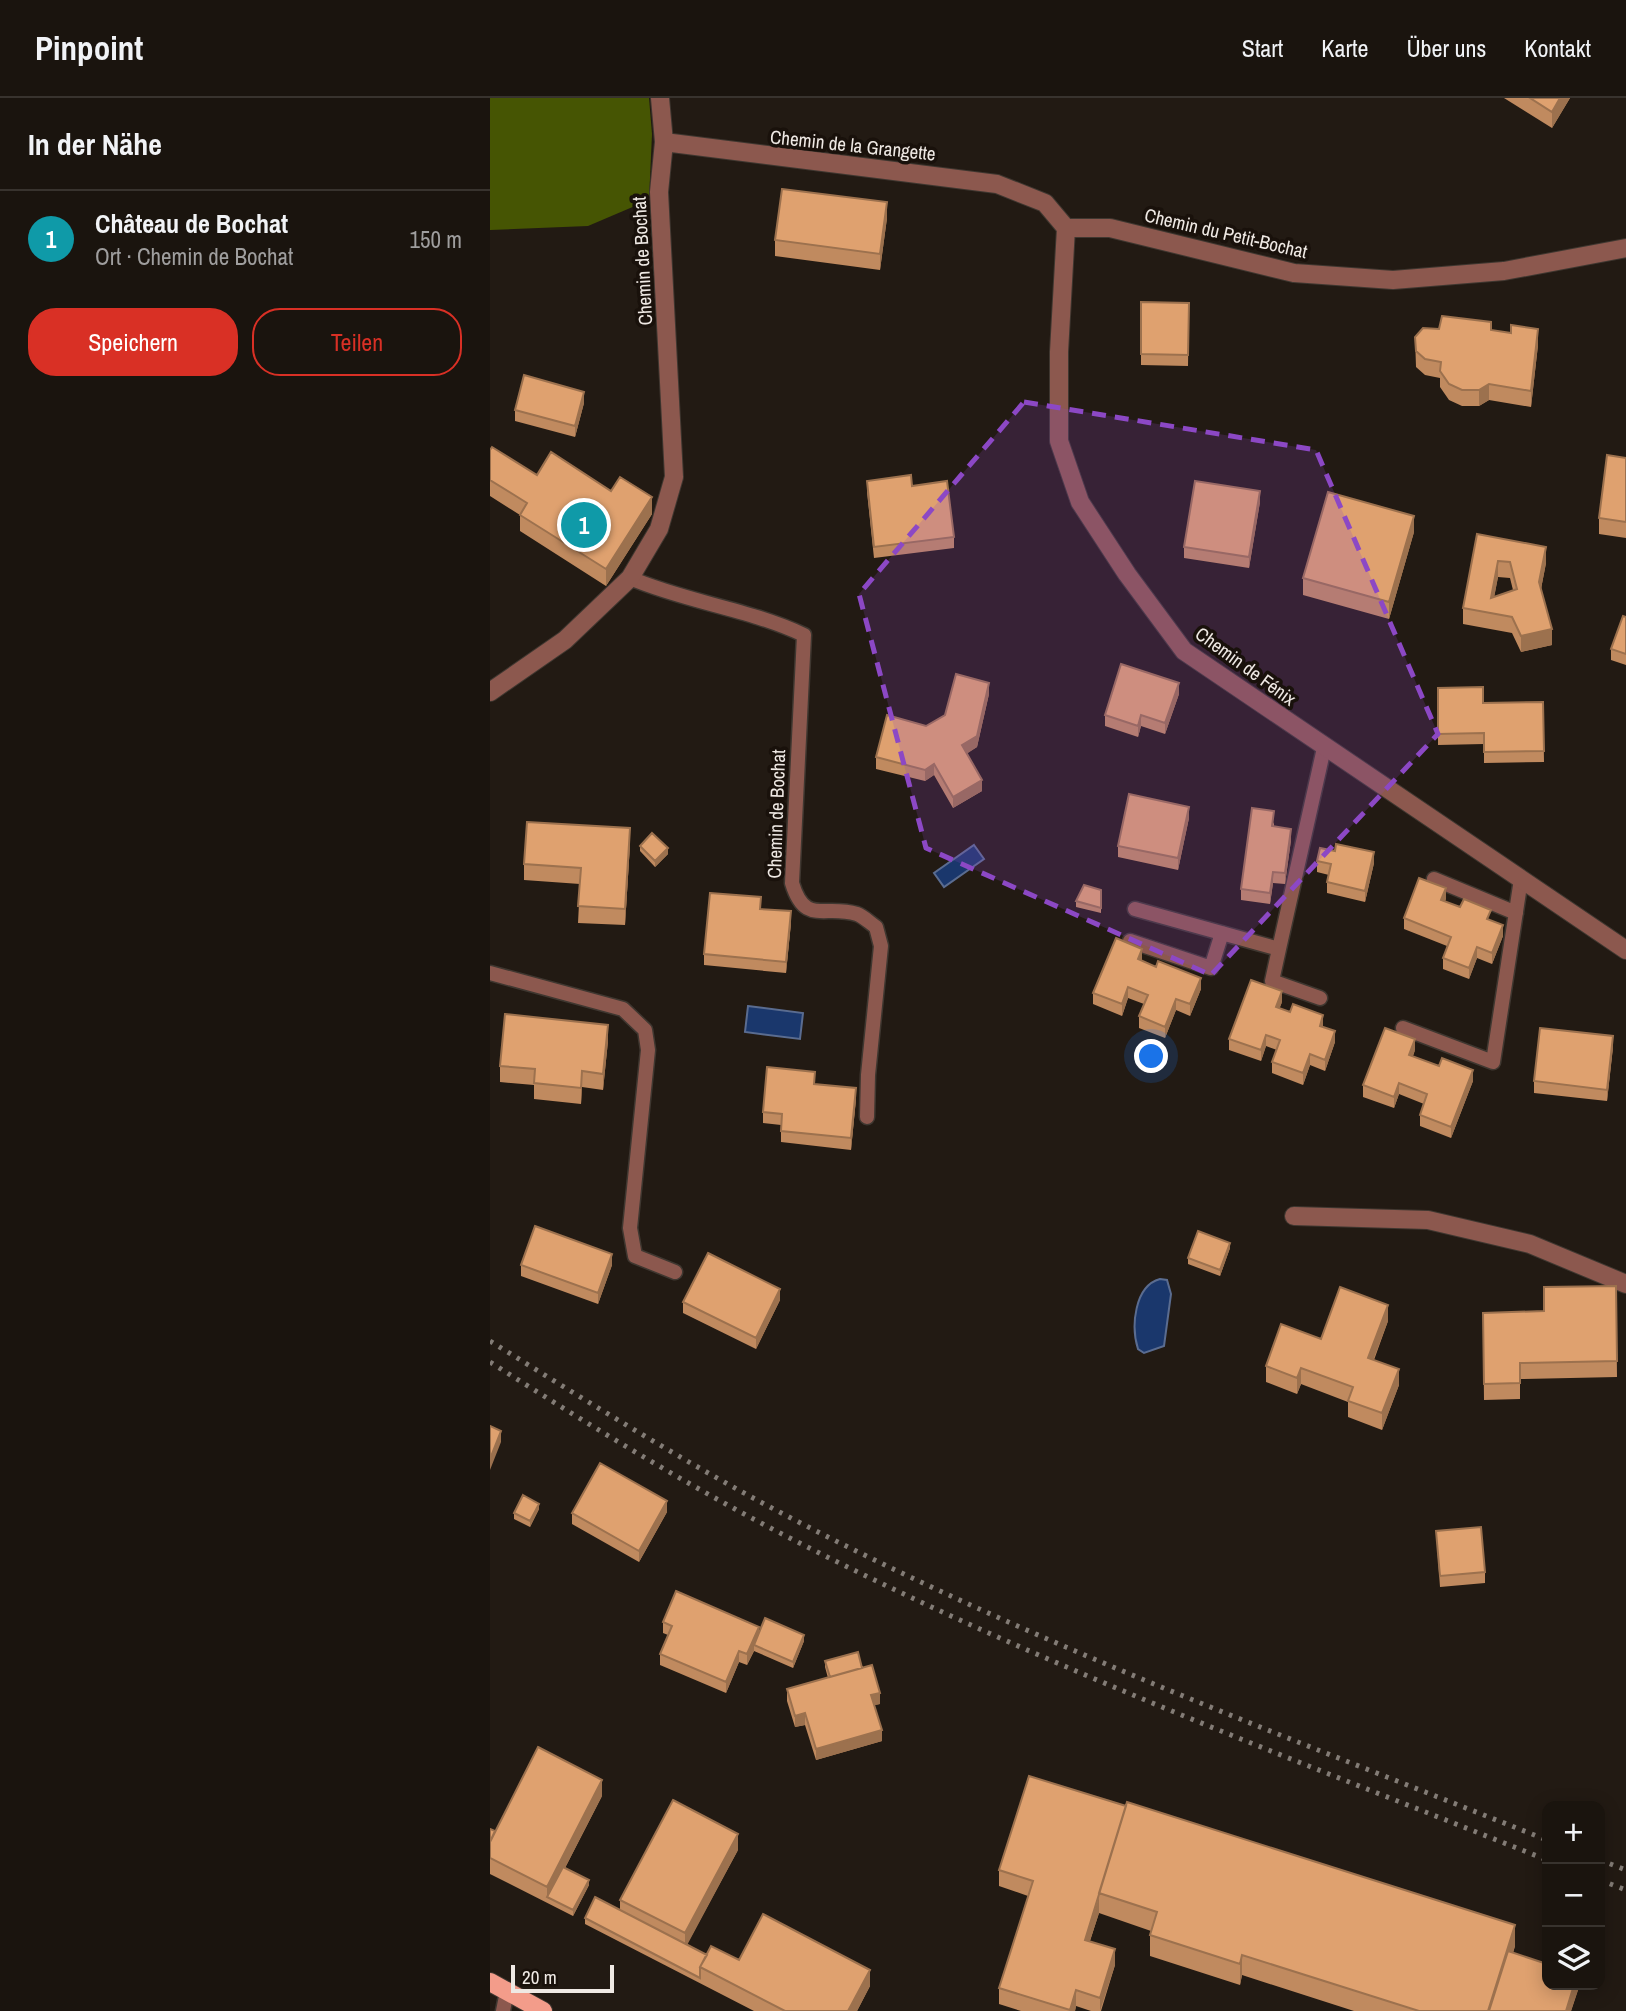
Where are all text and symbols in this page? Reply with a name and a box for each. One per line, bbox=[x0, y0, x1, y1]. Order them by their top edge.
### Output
text: Pinpoint bbox=[35, 26, 143, 70]
text: Start bbox=[1242, 32, 1283, 64]
text: Karte bbox=[1321, 32, 1368, 64]
text: Über uns bbox=[1406, 32, 1486, 64]
text: Kontakt bbox=[1524, 32, 1591, 64]
street label: Chemin de la Grangette bbox=[769, 123, 937, 167]
text: In der Nähe bbox=[28, 124, 162, 164]
street label: Chemin de Bochat bbox=[626, 195, 658, 326]
street label: Chemin du Petit-Bochat bbox=[1142, 202, 1311, 265]
text: Château de Bochat bbox=[95, 206, 288, 241]
text: 1 bbox=[46, 224, 56, 255]
text: 150 m bbox=[410, 224, 462, 255]
text: Ort · Chemin de Bochat bbox=[95, 241, 293, 272]
button: Speichern bbox=[28, 308, 238, 376]
button: Teilen bbox=[252, 308, 462, 376]
pin: 1 bbox=[561, 499, 607, 551]
street label: Chemin de Fénix bbox=[1190, 621, 1302, 712]
street label: Chemin de Bochat bbox=[761, 748, 791, 879]
your location bbox=[1134, 1039, 1168, 1073]
map controls bbox=[1542, 1801, 1605, 1990]
button: + bbox=[1542, 1801, 1605, 1864]
button: − bbox=[1542, 1864, 1605, 1927]
button: layers bbox=[1542, 1927, 1605, 1990]
scale bar bbox=[511, 1962, 614, 1994]
text: 20 m bbox=[522, 1964, 557, 1990]

